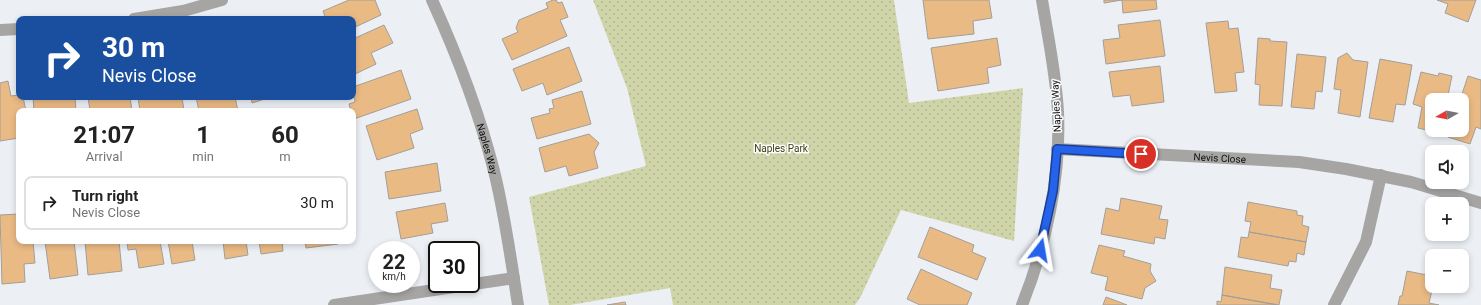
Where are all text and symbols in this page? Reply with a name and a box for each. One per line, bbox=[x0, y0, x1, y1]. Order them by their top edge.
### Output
text: 30 m bbox=[102, 31, 165, 64]
icon: right bbox=[36, 32, 88, 84]
text: Nevis Close bbox=[102, 65, 196, 86]
street label: Naples Way bbox=[1049, 79, 1063, 132]
north arrow bbox=[1425, 93, 1469, 137]
map controls bbox=[1425, 93, 1469, 293]
text: 21:07 bbox=[73, 121, 135, 149]
text: 1 bbox=[196, 121, 210, 149]
text: 60 bbox=[271, 121, 299, 149]
street label: Naples Way bbox=[475, 122, 500, 176]
pin bbox=[1124, 137, 1158, 171]
park label: Naples Park bbox=[754, 143, 809, 154]
icon: arrive bbox=[1130, 143, 1152, 165]
button: sound bbox=[1425, 145, 1469, 189]
text: Arrival bbox=[86, 149, 123, 164]
text: min bbox=[192, 149, 214, 164]
text: m bbox=[279, 149, 291, 164]
street label: Nevis Close bbox=[1193, 151, 1246, 165]
text: Turn right bbox=[72, 187, 138, 205]
icon: right bbox=[38, 192, 60, 214]
text: 30 m bbox=[300, 194, 334, 212]
button: + bbox=[1425, 197, 1469, 241]
text: Nevis Close bbox=[72, 205, 140, 220]
position arrow bbox=[1019, 229, 1061, 271]
speed limit sign: 30 bbox=[428, 241, 480, 293]
button: − bbox=[1425, 249, 1469, 293]
text: 22 bbox=[383, 250, 405, 274]
text: km/h bbox=[382, 271, 406, 282]

